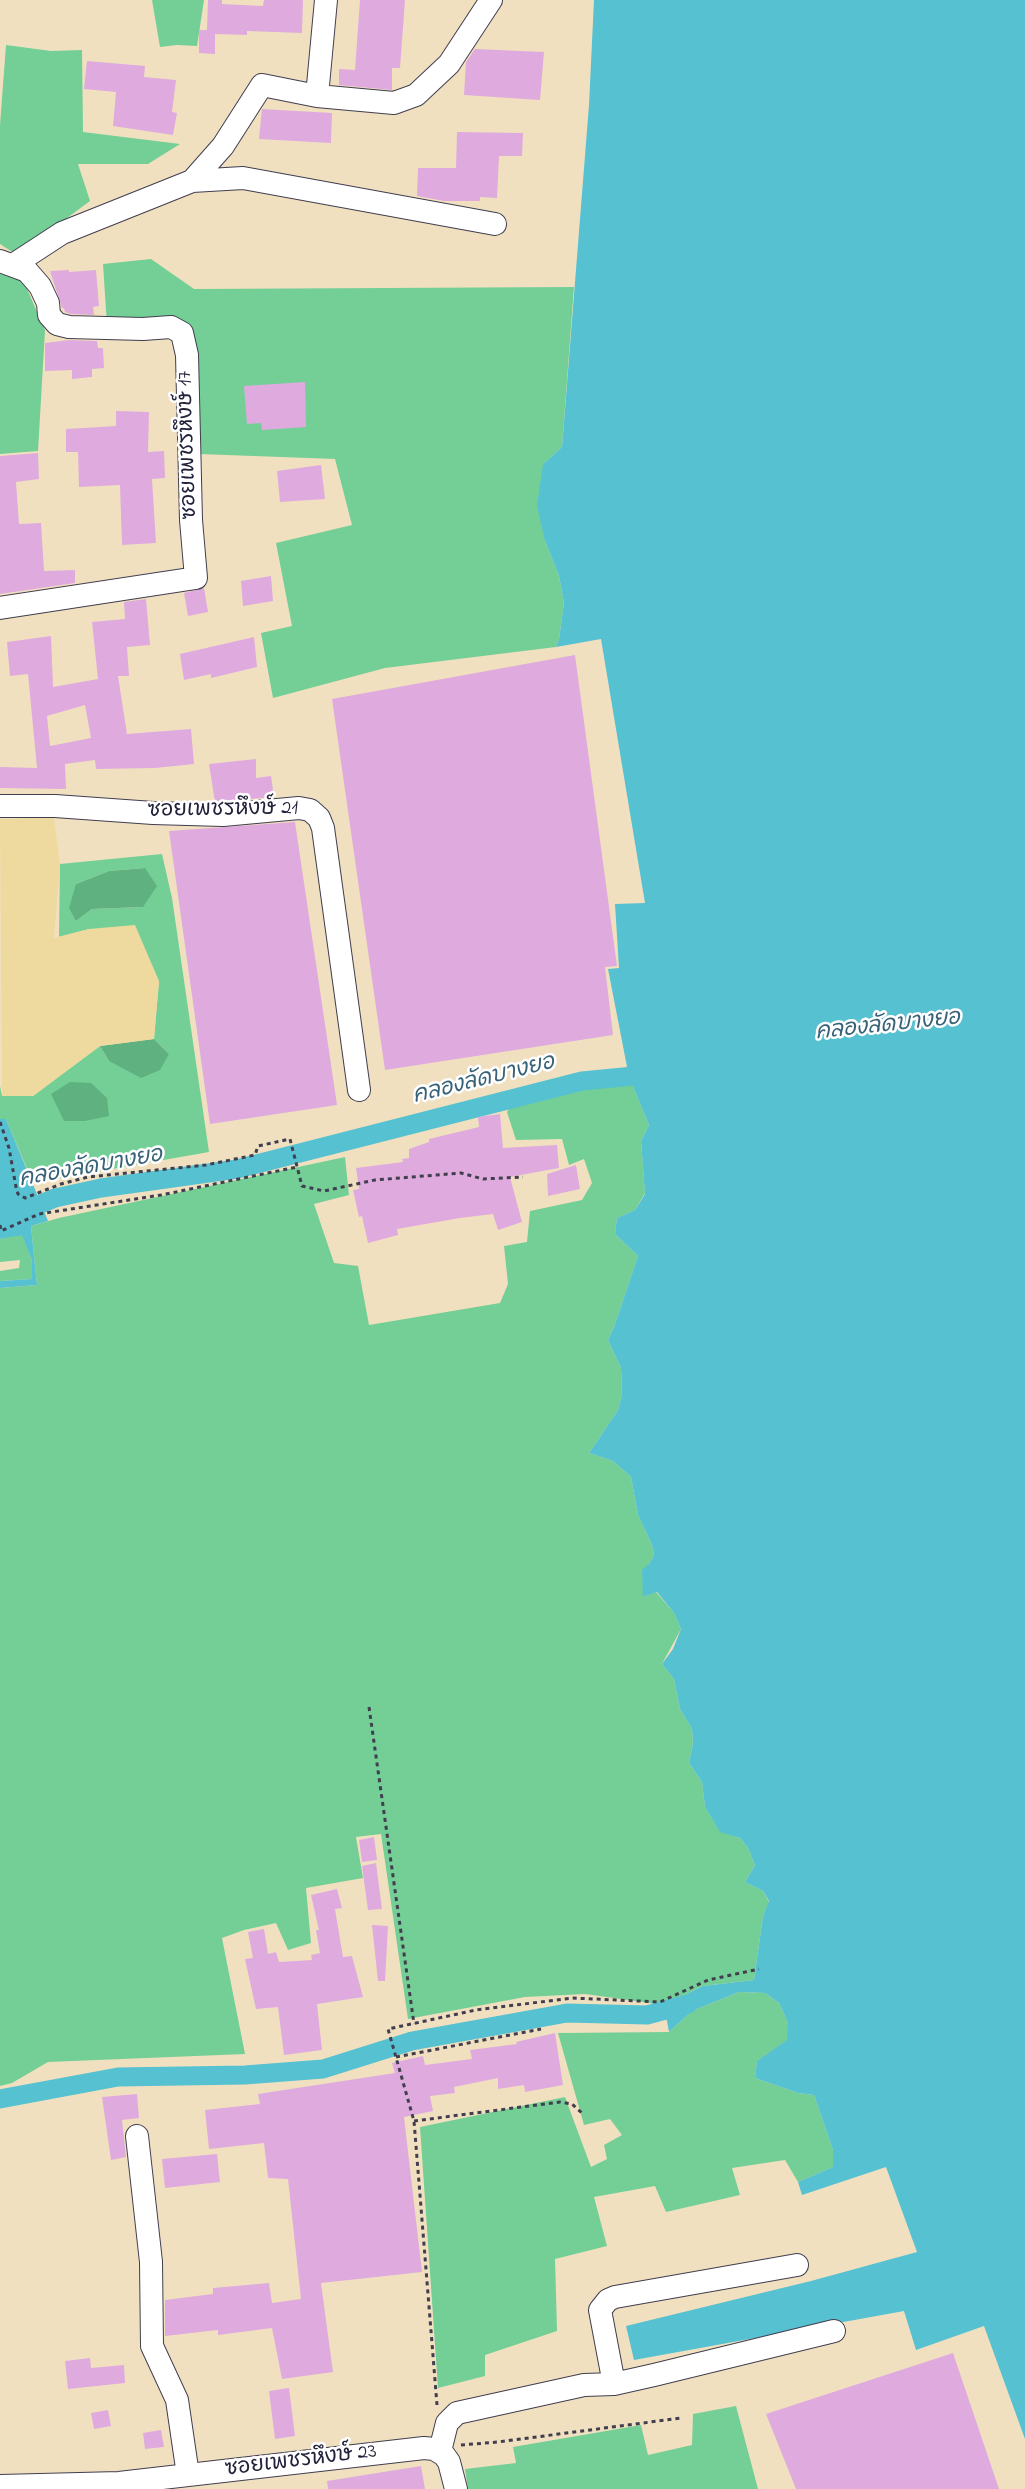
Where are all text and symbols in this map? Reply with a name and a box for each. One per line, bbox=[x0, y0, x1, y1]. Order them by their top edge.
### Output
street label: ซอยเพชรหึงษ์ 17 bbox=[174, 370, 204, 520]
street label: ซอยเพชรหึงษ์ 21 bbox=[148, 797, 298, 825]
water label: คลองลัดบางยอ bbox=[814, 1006, 962, 1048]
water label: คลองลัดบางยอ bbox=[410, 1051, 558, 1111]
water label: คลองลัดบางยอ bbox=[17, 1143, 165, 1195]
street label: ซอยเพชรหึงษ์ 23 bbox=[224, 2440, 378, 2484]

